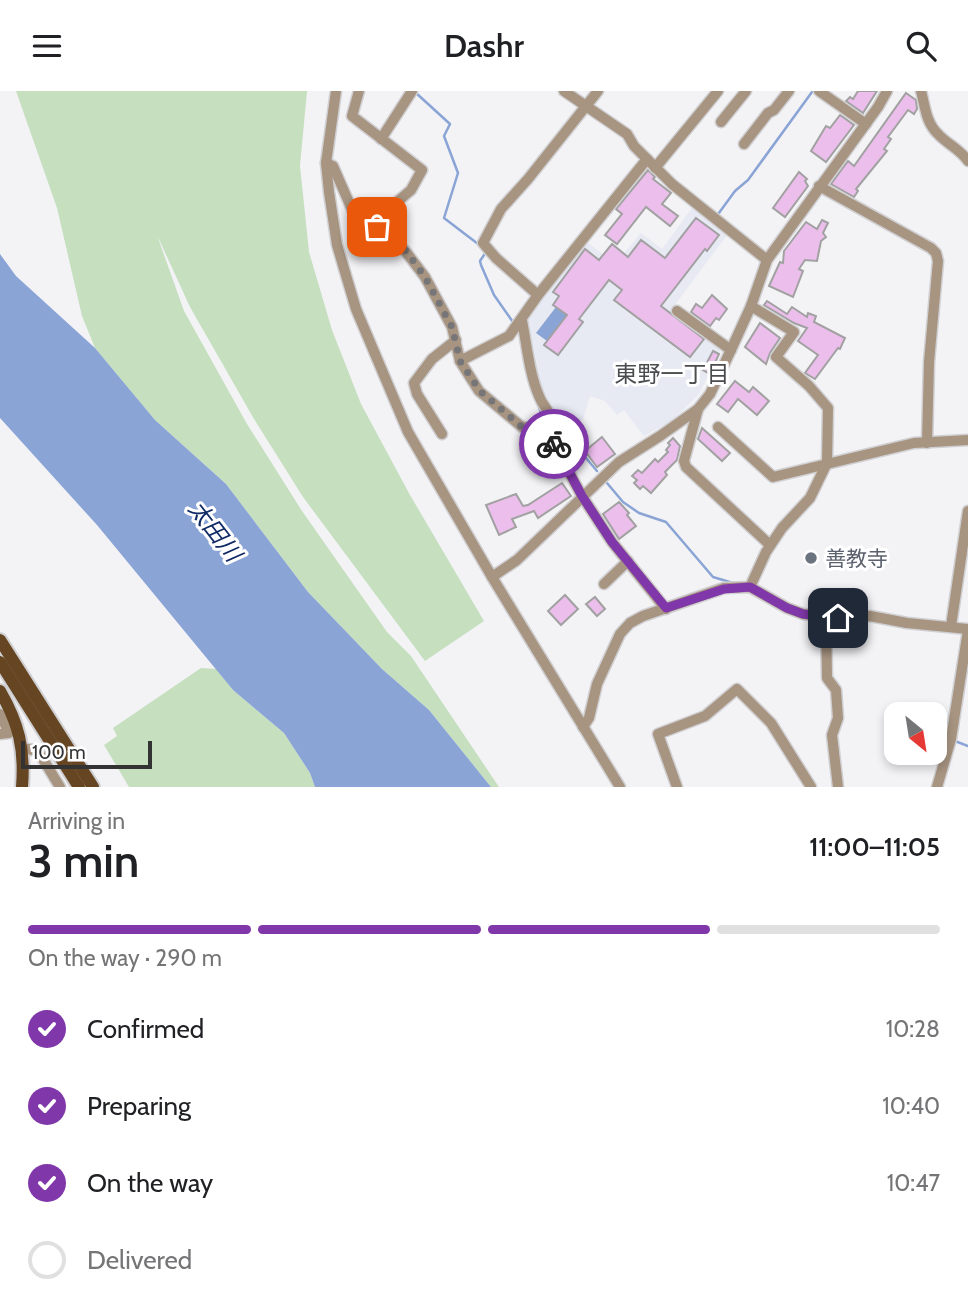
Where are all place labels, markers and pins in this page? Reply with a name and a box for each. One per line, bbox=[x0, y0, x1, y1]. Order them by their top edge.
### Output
pin bbox=[347, 197, 407, 257]
place label: 善教寺 bbox=[825, 546, 888, 571]
marker: 善教寺 bbox=[803, 550, 819, 566]
pin bbox=[808, 588, 868, 648]

